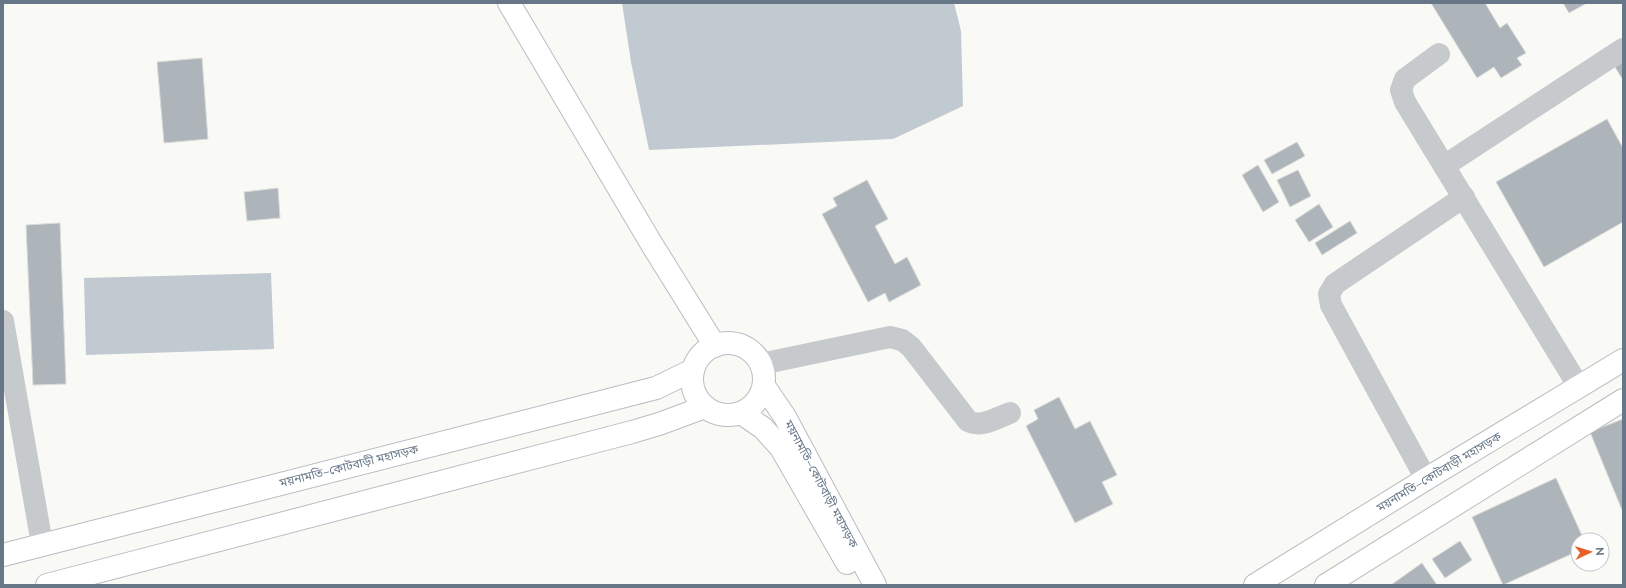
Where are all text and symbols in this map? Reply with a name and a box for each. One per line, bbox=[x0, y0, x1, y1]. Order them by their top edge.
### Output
street label: ময়নামতি–কোটবাড়ী মহাসড়ক bbox=[781, 416, 862, 551]
street label: ময়নামতি–কোটবাড়ী মহাসড়ক bbox=[1373, 428, 1504, 515]
street label: ময়নামতি–কোটবাড়ী মহাসড়ক bbox=[277, 441, 420, 490]
north arrow bbox=[1570, 532, 1610, 572]
text: N bbox=[1593, 547, 1606, 556]

